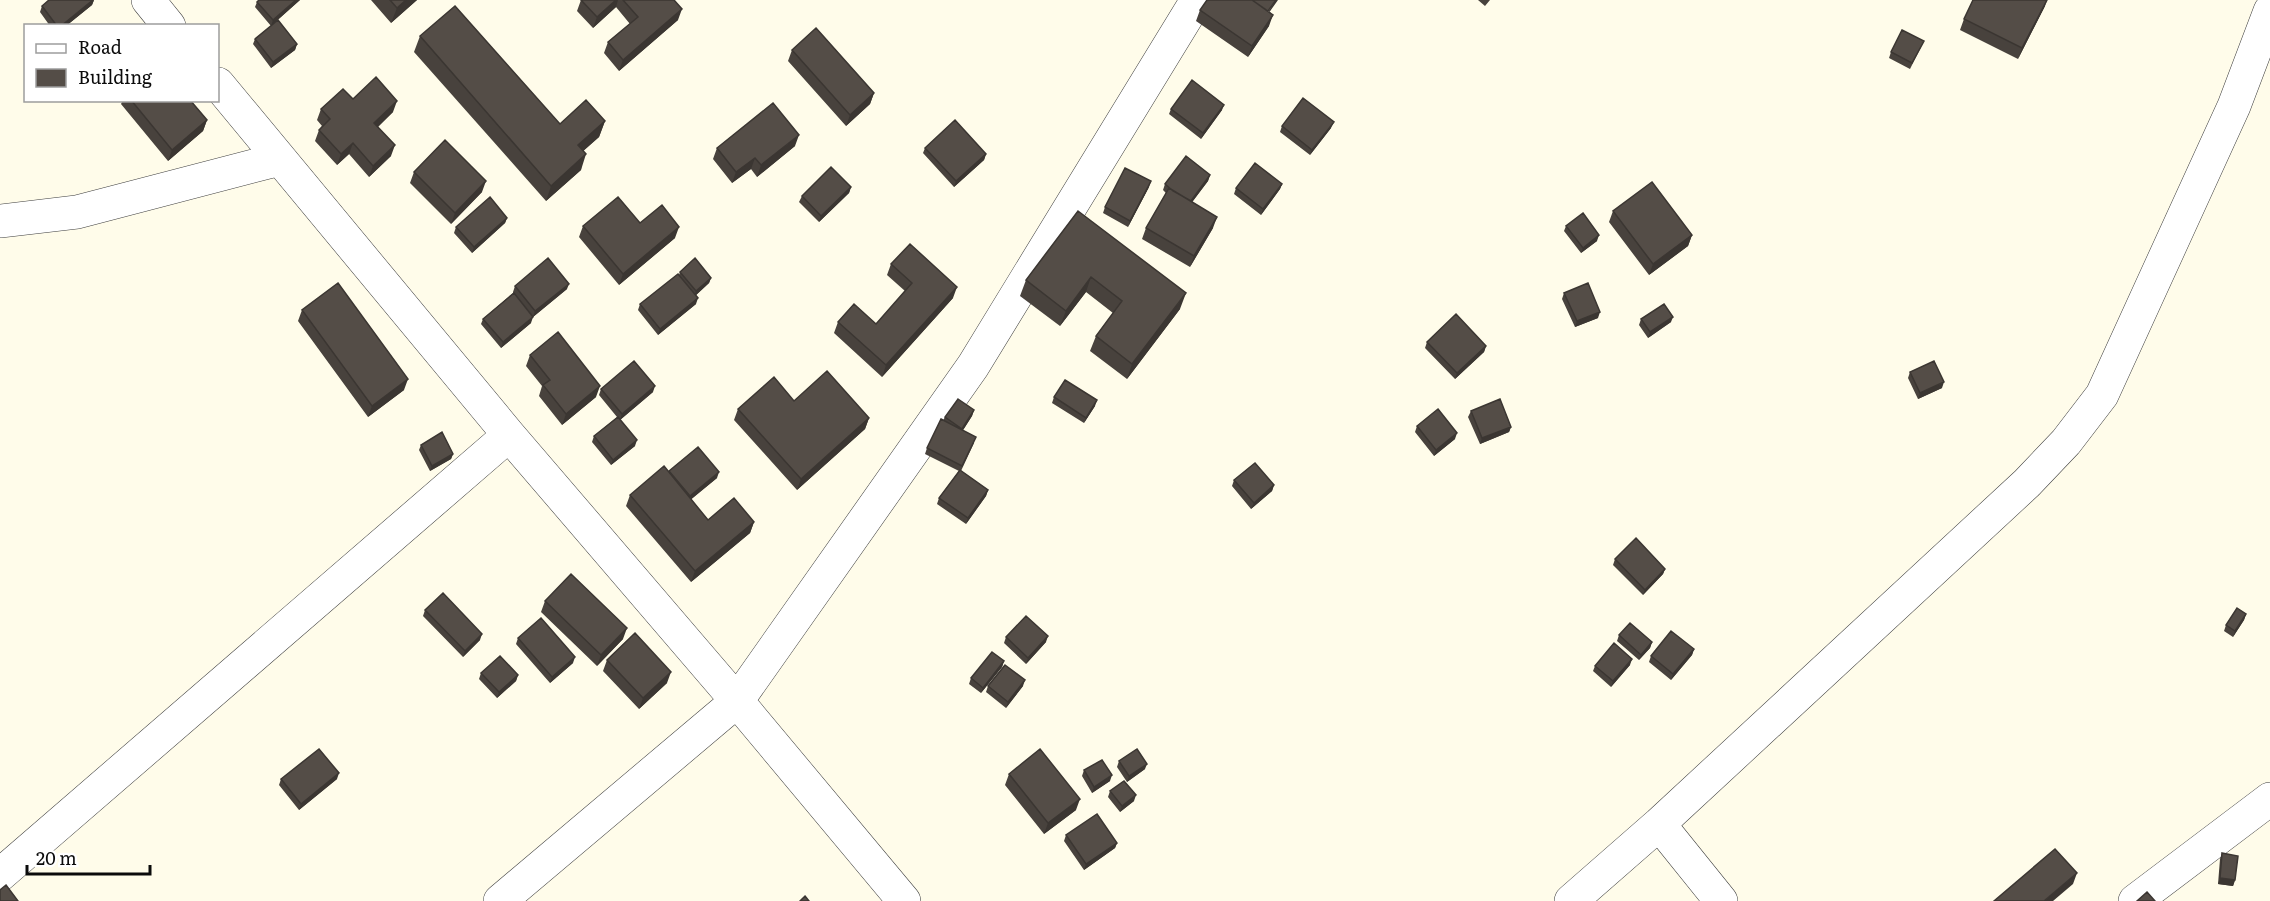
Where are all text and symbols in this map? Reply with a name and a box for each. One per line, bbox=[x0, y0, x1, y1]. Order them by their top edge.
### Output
legend bbox=[24, 24, 219, 102]
text: Road bbox=[78, 33, 122, 60]
text: Building bbox=[78, 63, 153, 90]
scale bar bbox=[27, 838, 150, 876]
text: 20 m bbox=[36, 844, 77, 871]

